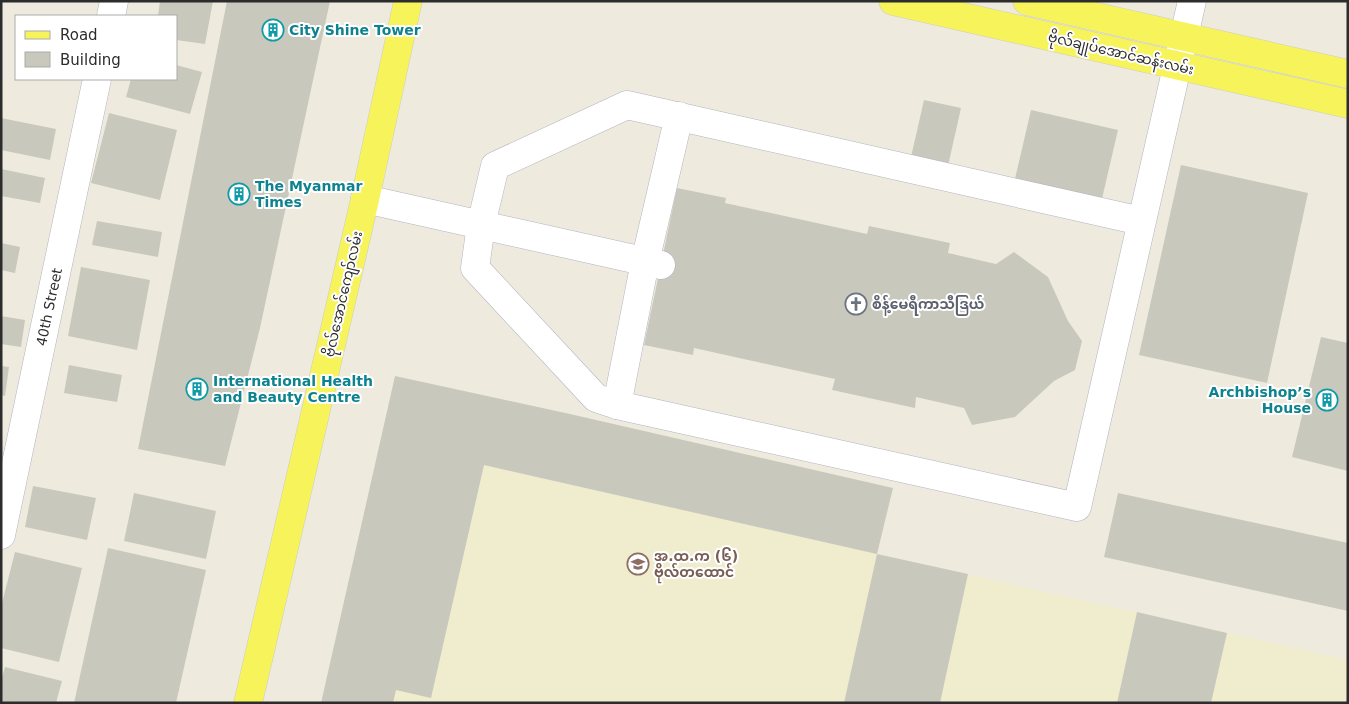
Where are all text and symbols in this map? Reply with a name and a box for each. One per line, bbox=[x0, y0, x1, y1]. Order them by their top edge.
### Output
legend bbox=[15, 15, 178, 80]
building icon: City Shine Tower bbox=[261, 18, 285, 42]
place label: City Shine Tower bbox=[289, 22, 421, 38]
text: Road bbox=[60, 26, 98, 44]
street label: ဗိုလ်ချုပ်အောင်ဆန်းလမ်း bbox=[1046, 26, 1196, 81]
text: Building bbox=[60, 51, 121, 69]
place label: The Myanmar Times bbox=[255, 178, 362, 210]
building icon: The Myanmar Times bbox=[227, 182, 251, 206]
street label: ဗိုလ်အောင်ကျော်လမ်း bbox=[319, 229, 369, 359]
street label: 40th Street bbox=[33, 266, 65, 347]
church icon: စိန့်မေရီကာသီဒြယ် bbox=[844, 292, 868, 316]
place label: စိန့်မေရီကာသီဒြယ် bbox=[872, 294, 984, 316]
place label: International Health and Beauty Centre bbox=[213, 373, 373, 405]
building icon: International Health and Beauty Centre bbox=[185, 377, 209, 401]
place label: Archbishop’s House bbox=[1209, 384, 1311, 416]
building icon: Archbishop’s House bbox=[1315, 388, 1339, 412]
place label: အ.ထ.က (၆) ဗိုလ်တထောင် bbox=[654, 547, 738, 584]
school or university icon: အ.ထ.က (၆) ဗိုလ်တထောင် bbox=[626, 552, 650, 576]

